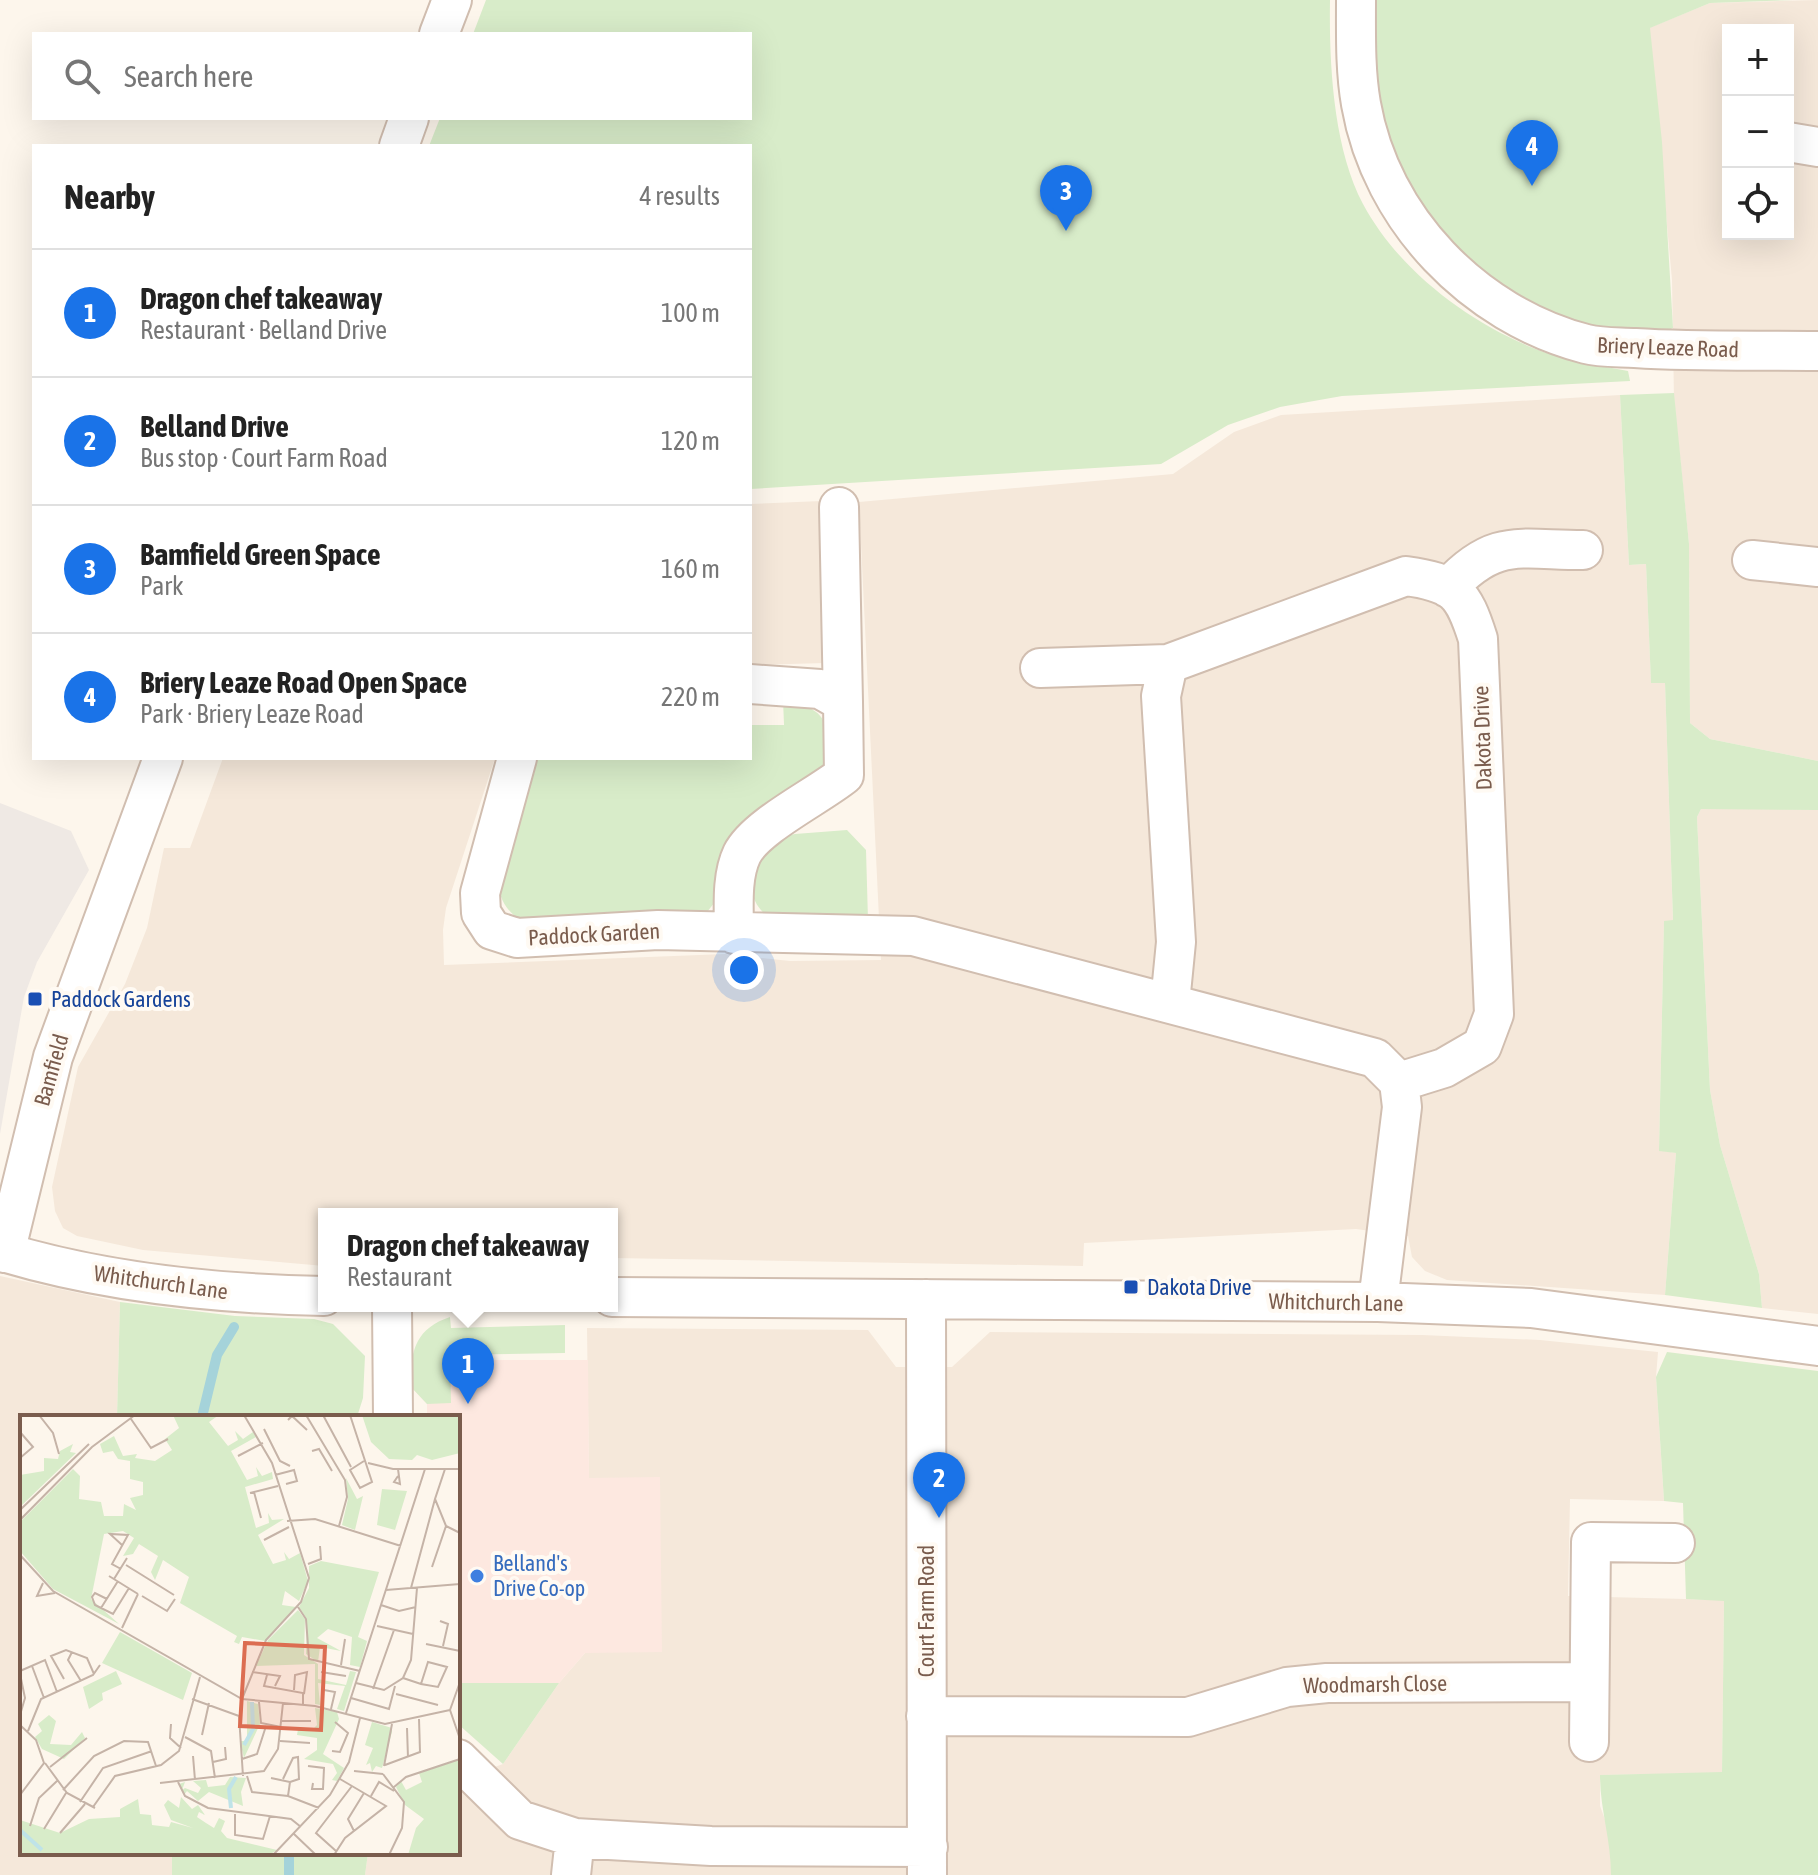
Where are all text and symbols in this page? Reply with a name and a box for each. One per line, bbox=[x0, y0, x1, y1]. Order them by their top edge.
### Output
map controls bbox=[1722, 24, 1794, 240]
button: + bbox=[1722, 24, 1794, 96]
search box bbox=[32, 32, 752, 120]
icon: search bbox=[60, 54, 104, 98]
text: Search here bbox=[124, 59, 253, 93]
button: − bbox=[1722, 96, 1794, 168]
pin: 4 bbox=[1506, 120, 1558, 186]
pin: 3 bbox=[1040, 165, 1092, 231]
button: locate bbox=[1722, 168, 1794, 240]
text: Nearby bbox=[64, 177, 155, 216]
text: 4 results bbox=[639, 181, 720, 211]
text: Dragon chef takeaway bbox=[140, 281, 382, 315]
text: 1 bbox=[84, 298, 96, 328]
text: 100 m bbox=[661, 298, 720, 328]
text: Restaurant · Belland Drive bbox=[140, 315, 387, 345]
street label: Briery Leaze Road bbox=[1597, 332, 1739, 362]
text: Belland Drive bbox=[140, 409, 289, 443]
text: 2 bbox=[84, 426, 96, 456]
text: 120 m bbox=[661, 426, 720, 456]
text: Bus stop · Court Farm Road bbox=[140, 443, 388, 473]
text: Bamfield Green Space bbox=[140, 537, 381, 571]
text: 3 bbox=[84, 554, 96, 584]
text: 160 m bbox=[661, 554, 720, 584]
text: Park bbox=[140, 571, 183, 601]
text: Briery Leaze Road Open Space bbox=[140, 665, 467, 699]
text: 4 bbox=[84, 682, 96, 712]
text: 220 m bbox=[661, 682, 720, 712]
street label: Dakota Drive bbox=[1467, 685, 1497, 791]
text: Park · Briery Leaze Road bbox=[140, 699, 364, 729]
street label: Paddock Garden bbox=[527, 918, 661, 950]
your location bbox=[724, 950, 764, 990]
place label: Paddock Gardens bbox=[51, 986, 191, 1012]
marker: Paddock Gardens bbox=[26, 990, 44, 1008]
street label: Bamfield bbox=[28, 1031, 74, 1109]
popup bbox=[318, 1208, 618, 1312]
text: Dragon chef takeaway bbox=[347, 1228, 589, 1262]
street label: Whitchurch Lane bbox=[92, 1260, 230, 1304]
text: Restaurant bbox=[347, 1262, 452, 1292]
place label: Dakota Drive bbox=[1147, 1274, 1251, 1300]
marker: Dakota Drive bbox=[1122, 1278, 1140, 1296]
street label: Whitchurch Lane bbox=[1268, 1288, 1404, 1316]
pin: 1 bbox=[442, 1338, 494, 1404]
inset map bbox=[20, 1415, 460, 1855]
pin: 2 bbox=[913, 1452, 965, 1518]
street label: Court Farm Road bbox=[913, 1545, 939, 1677]
place label: Belland's Drive Co-op bbox=[493, 1550, 585, 1601]
marker: Belland's Drive Co-op bbox=[468, 1567, 486, 1585]
street label: Woodmarsh Close bbox=[1303, 1670, 1447, 1698]

